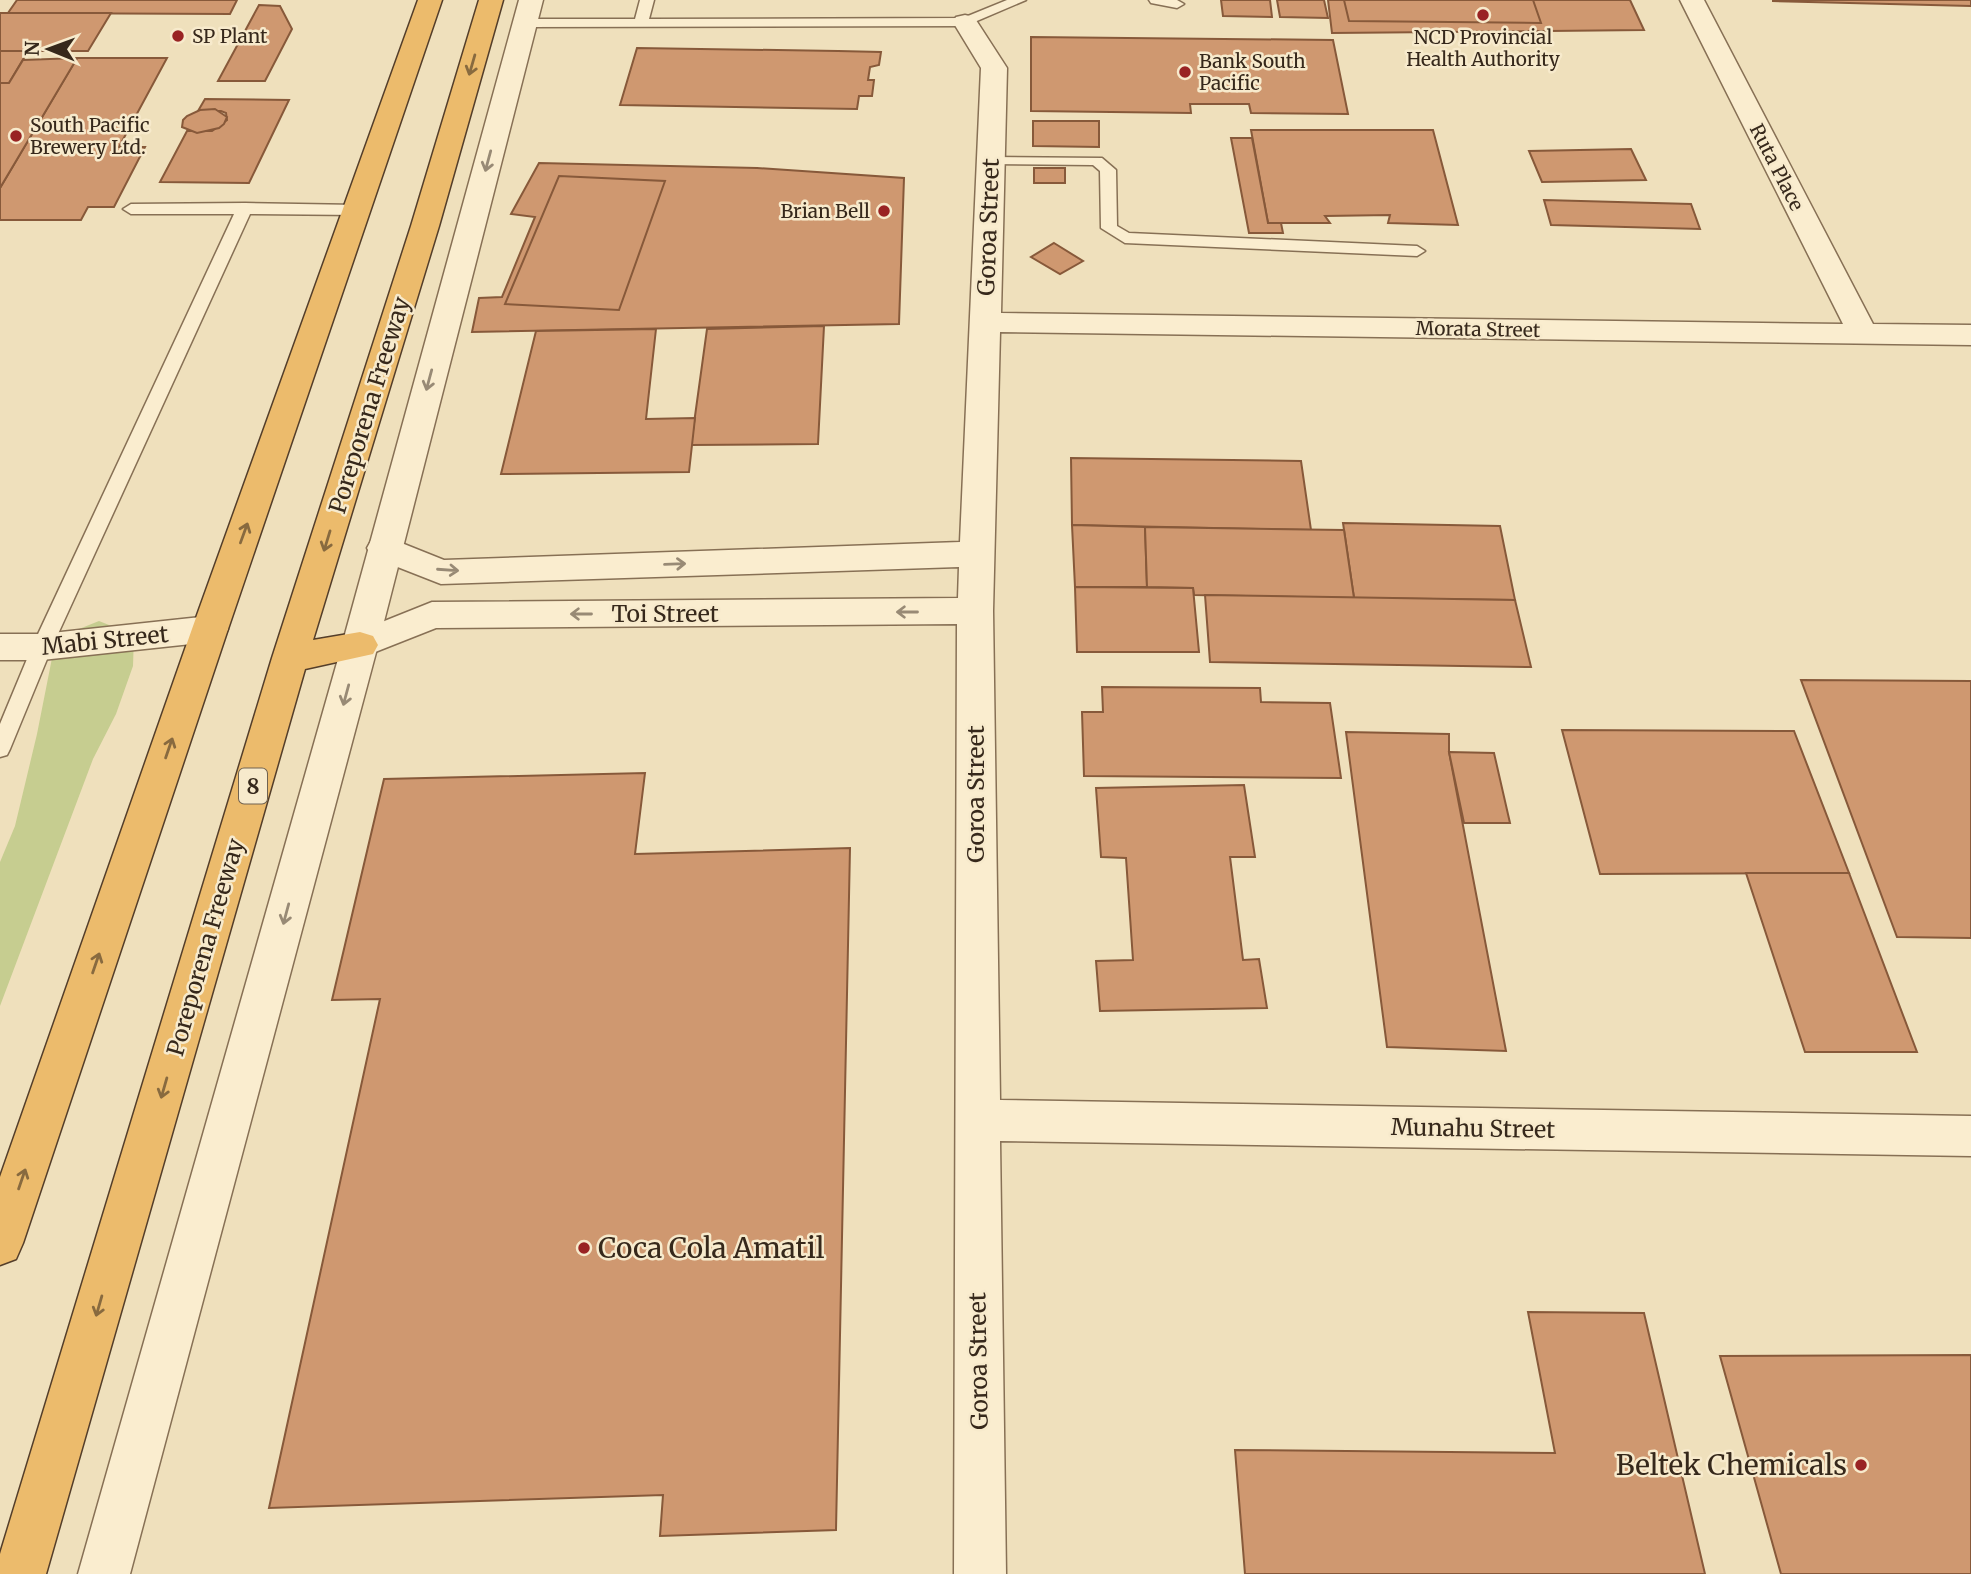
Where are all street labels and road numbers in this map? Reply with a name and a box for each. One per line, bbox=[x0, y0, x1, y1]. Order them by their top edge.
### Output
street label: Ruta Place bbox=[1745, 120, 1809, 215]
street label: Goroa Street bbox=[971, 158, 1005, 296]
street label: Poreporena Freeway bbox=[322, 293, 416, 517]
street label: Morata Street bbox=[1415, 316, 1541, 342]
street label: Toi Street bbox=[611, 599, 719, 628]
street label: Mabi Street bbox=[40, 619, 170, 661]
street label: Goroa Street bbox=[961, 725, 990, 863]
road number: 8 bbox=[239, 768, 267, 804]
street label: Poreporena Freeway bbox=[160, 834, 250, 1059]
street label: Munahu Street bbox=[1391, 1112, 1556, 1144]
street label: Goroa Street bbox=[962, 1292, 994, 1430]

